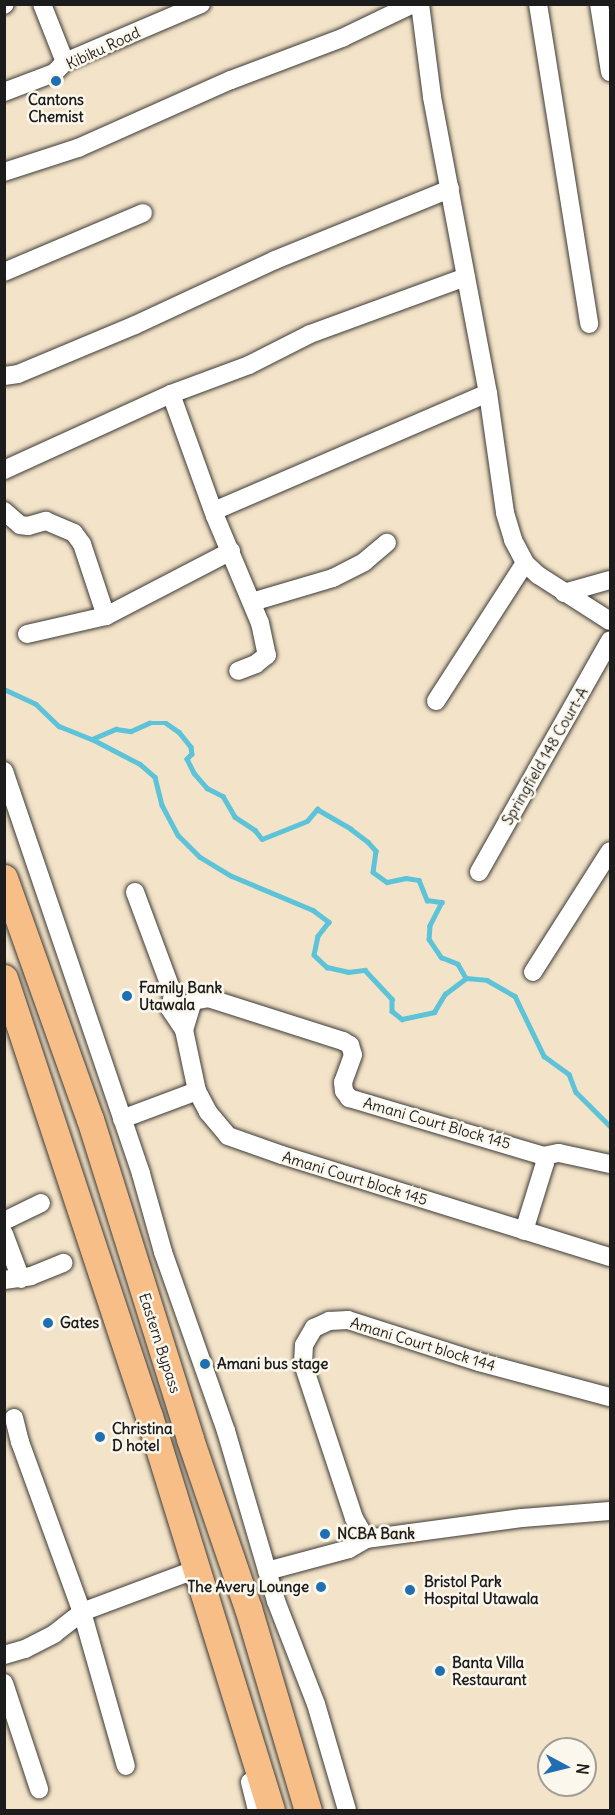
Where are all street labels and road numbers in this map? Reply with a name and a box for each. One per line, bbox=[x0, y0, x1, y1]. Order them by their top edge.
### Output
street label: Kibiku Road bbox=[63, 23, 143, 73]
street label: Springfield 148 Court-A bbox=[498, 684, 592, 828]
street label: Amani Court Block 145 bbox=[361, 1093, 513, 1153]
street label: Amani Court block 145 bbox=[280, 1147, 430, 1209]
street label: Eastern Bypass bbox=[135, 1291, 185, 1395]
street label: Amani Court block 144 bbox=[348, 1313, 498, 1375]

